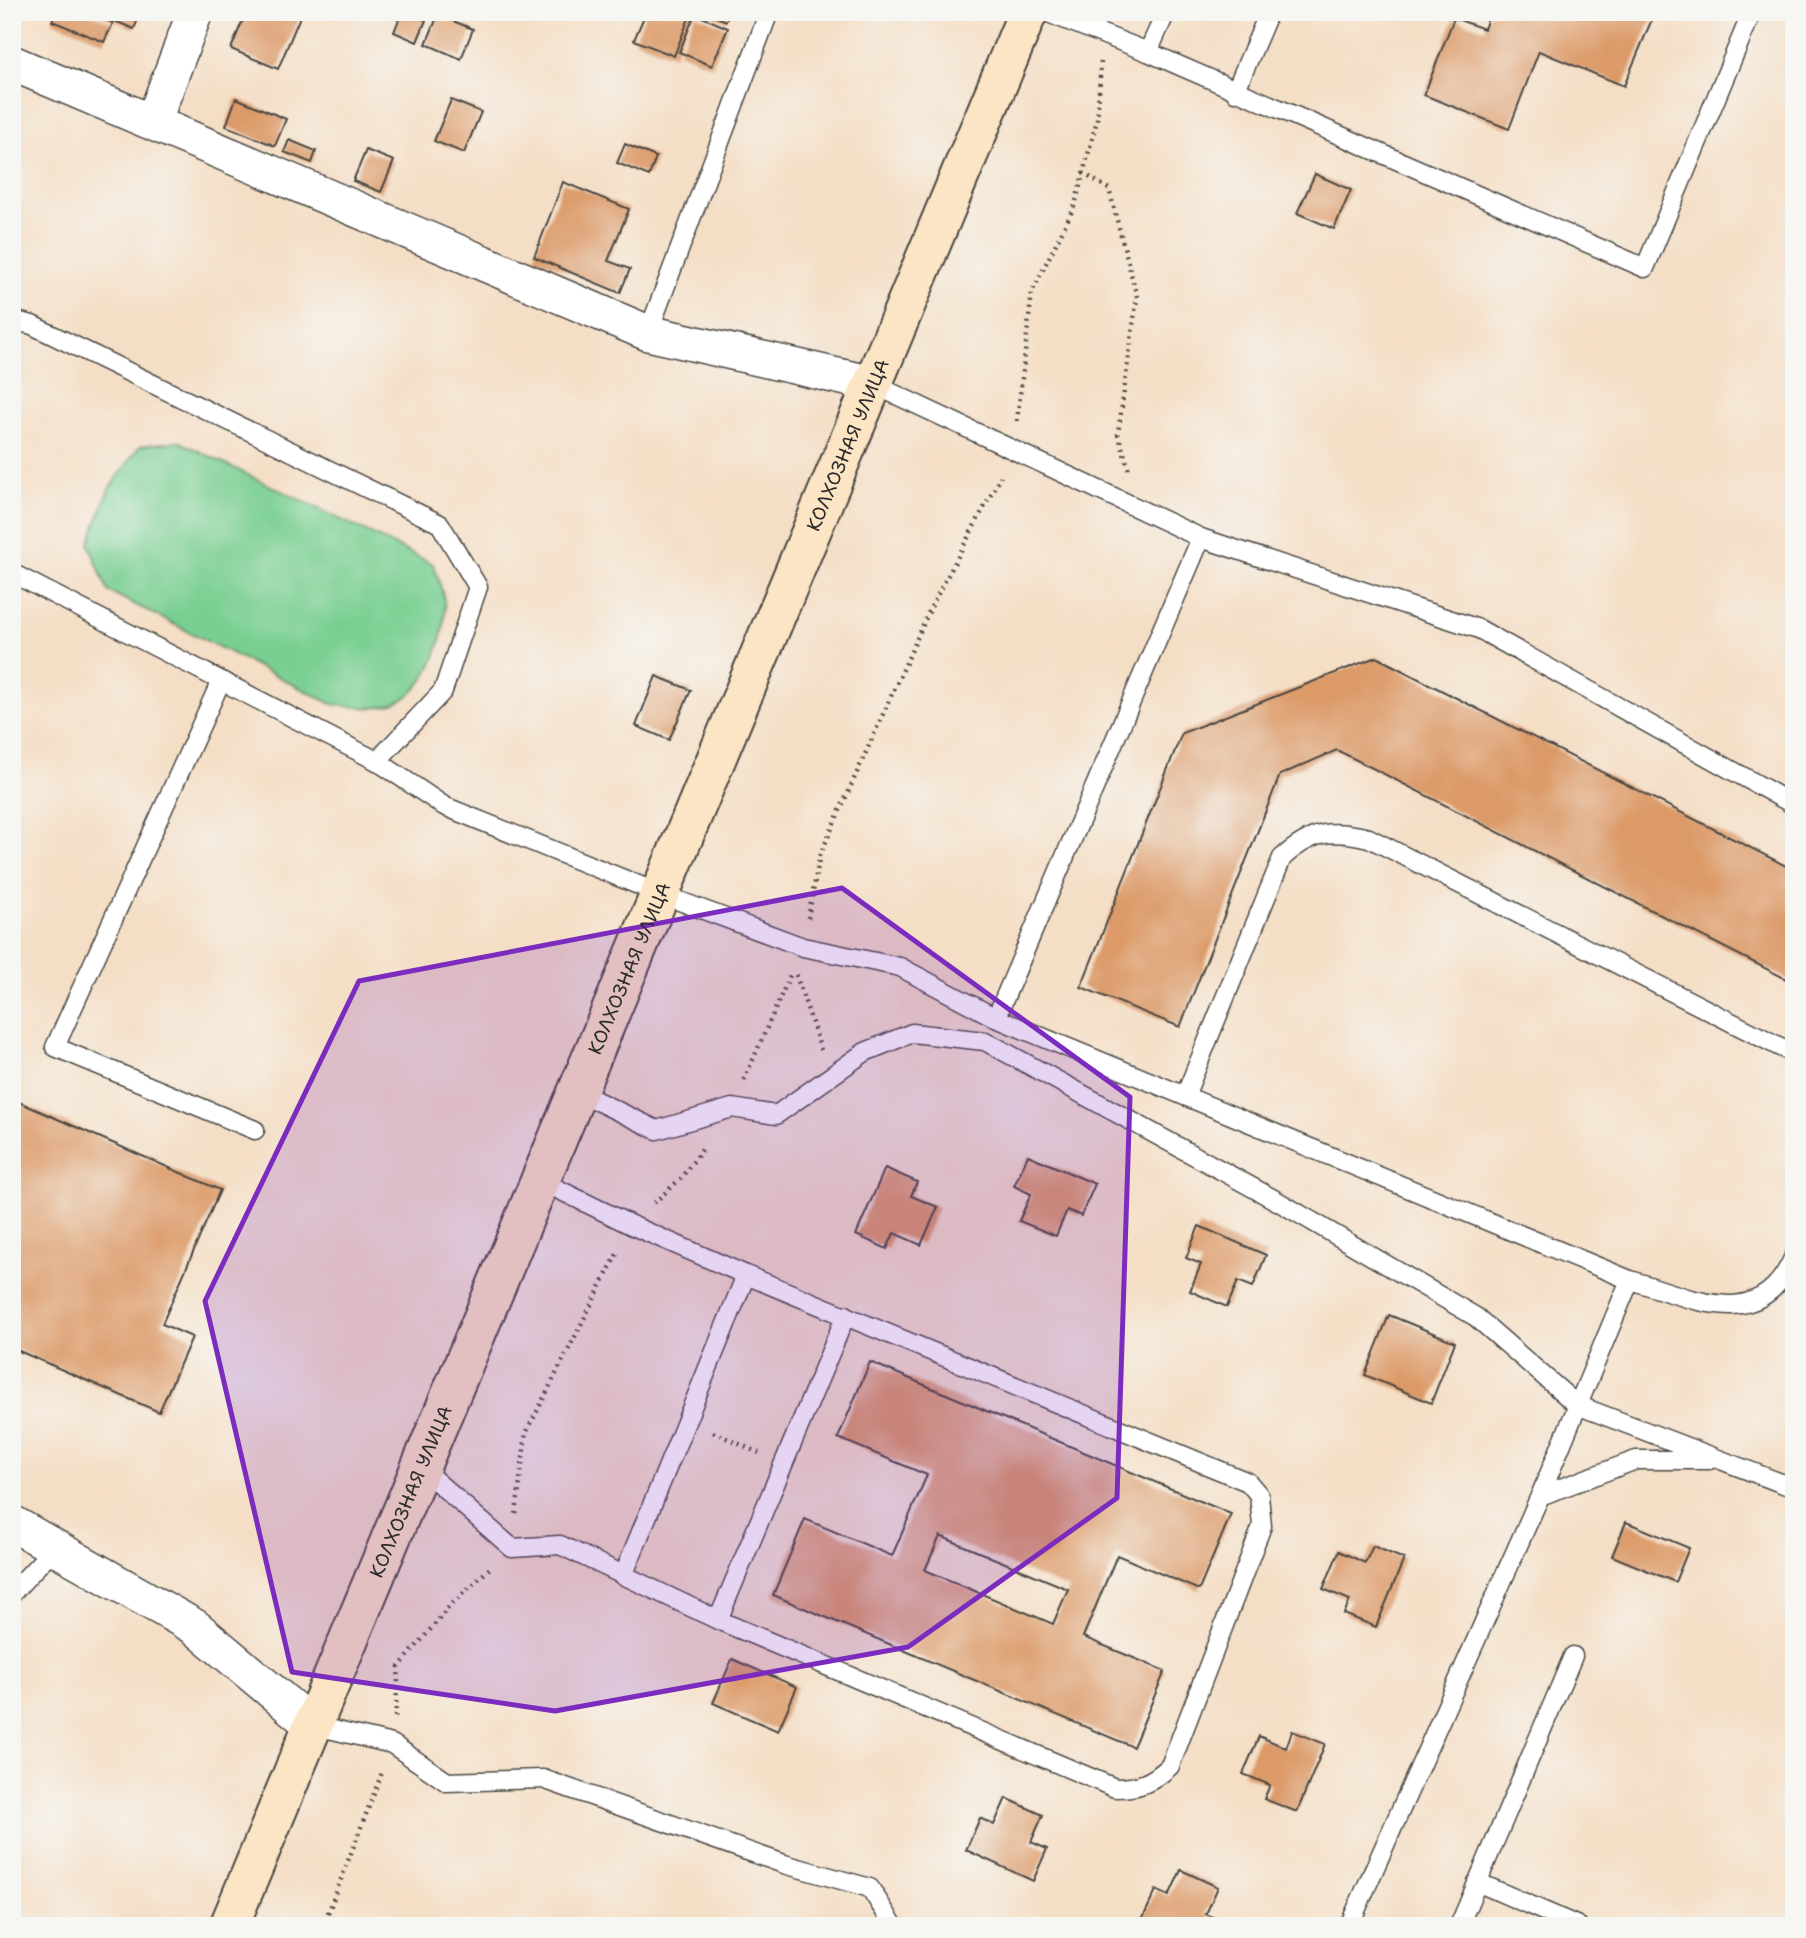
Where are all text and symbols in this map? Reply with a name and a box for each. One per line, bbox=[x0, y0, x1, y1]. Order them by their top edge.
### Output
street label: КОЛХОЗНАЯ УЛИЦА bbox=[801, 355, 895, 535]
street label: КОЛХОЗНАЯ УЛИЦА bbox=[582, 878, 676, 1058]
street label: КОЛХОЗНАЯ УЛИЦА bbox=[364, 1401, 458, 1581]

